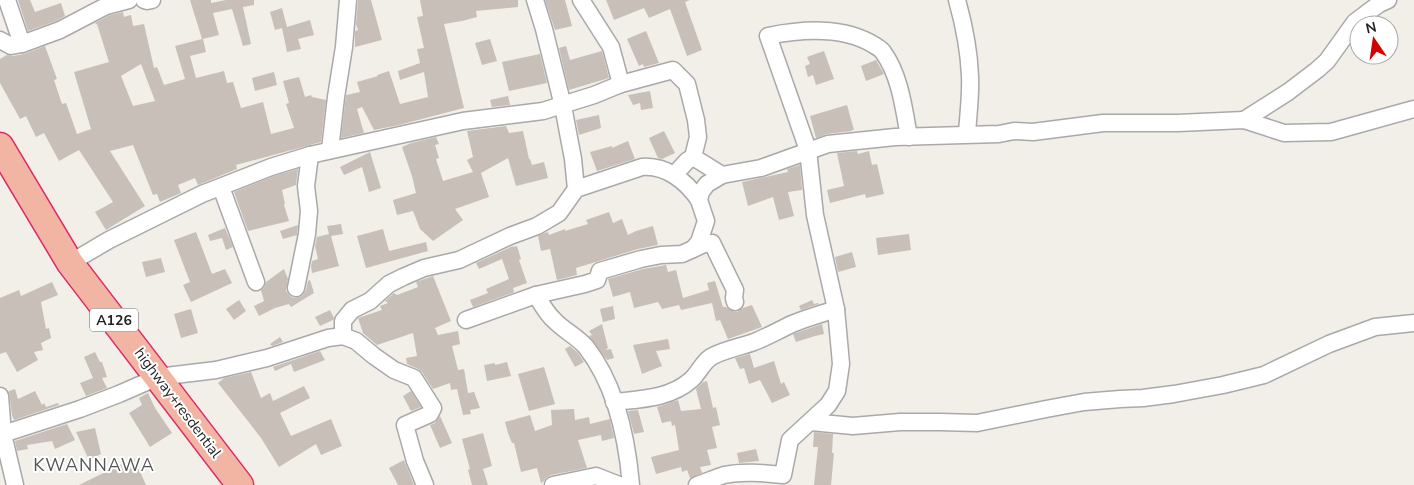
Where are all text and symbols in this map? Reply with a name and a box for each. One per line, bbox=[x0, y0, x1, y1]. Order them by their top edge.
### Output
north arrow bbox=[1349, 15, 1399, 65]
text: N bbox=[1364, 17, 1378, 38]
road number: A126 bbox=[90, 308, 138, 332]
street label: highway+resdential bbox=[130, 344, 226, 463]
district label: KWANNAWA bbox=[33, 453, 155, 477]

